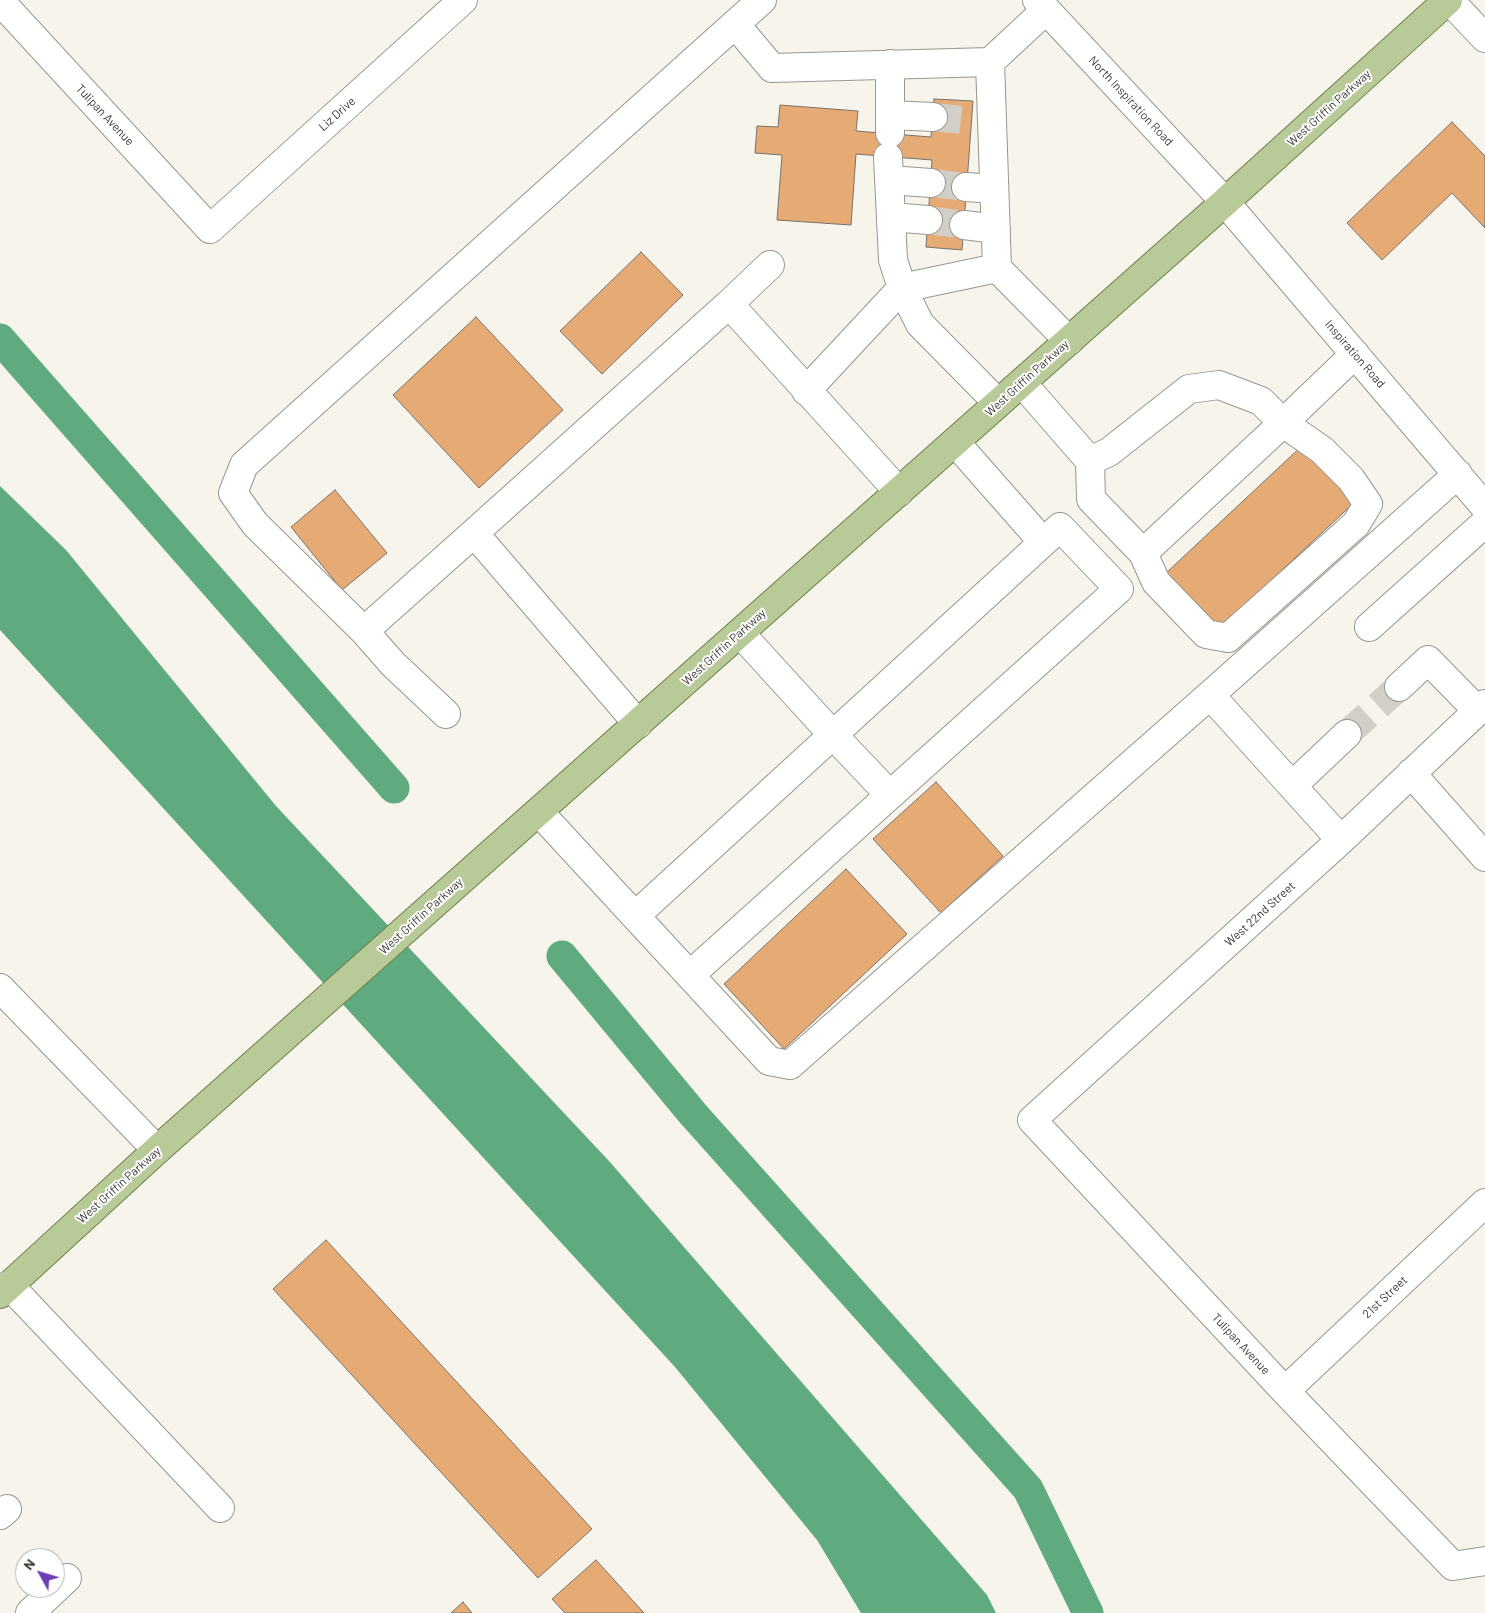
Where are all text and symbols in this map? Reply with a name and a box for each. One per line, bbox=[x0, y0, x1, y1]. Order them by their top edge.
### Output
street label: North Inspiration Road bbox=[1086, 53, 1176, 149]
street label: West Griffin Parkway bbox=[1284, 67, 1374, 149]
street label: Tulipan Avenue bbox=[73, 81, 137, 149]
street label: Liz Drive bbox=[316, 94, 358, 134]
street label: Inspiration Road bbox=[1322, 317, 1388, 391]
street label: West Griffin Parkway bbox=[982, 337, 1072, 419]
street label: West Griffin Parkway bbox=[679, 606, 769, 688]
street label: West Griffin Parkway bbox=[376, 875, 466, 957]
street label: West 22nd Street bbox=[1222, 879, 1298, 949]
street label: West Griffin Parkway bbox=[74, 1144, 164, 1226]
street label: 21st Street bbox=[1360, 1273, 1410, 1321]
street label: Tulipan Avenue bbox=[1209, 1310, 1273, 1378]
north arrow bbox=[15, 1548, 65, 1598]
text: N bbox=[19, 1555, 38, 1573]

